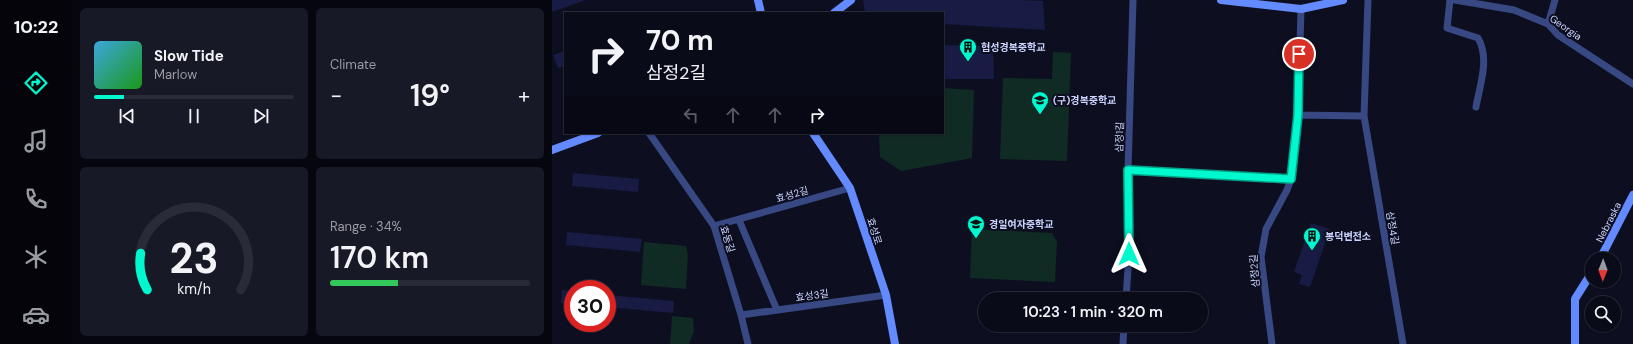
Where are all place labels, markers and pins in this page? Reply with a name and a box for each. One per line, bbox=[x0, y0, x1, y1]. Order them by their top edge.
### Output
building icon: 협성경복중학교 bbox=[958, 37, 978, 62]
pin bbox=[1282, 37, 1316, 71]
place label: 협성경복중학교 bbox=[981, 41, 1045, 54]
school or university icon: (구)경복중학교 bbox=[1030, 90, 1050, 115]
place label: (구)경복중학교 bbox=[1053, 94, 1116, 107]
school or university icon: 경일여자중학교 bbox=[966, 214, 986, 239]
place label: 경일여자중학교 bbox=[989, 218, 1053, 231]
building icon: 봉덕변전소 bbox=[1302, 226, 1322, 251]
place label: 봉덕변전소 bbox=[1325, 230, 1371, 243]

